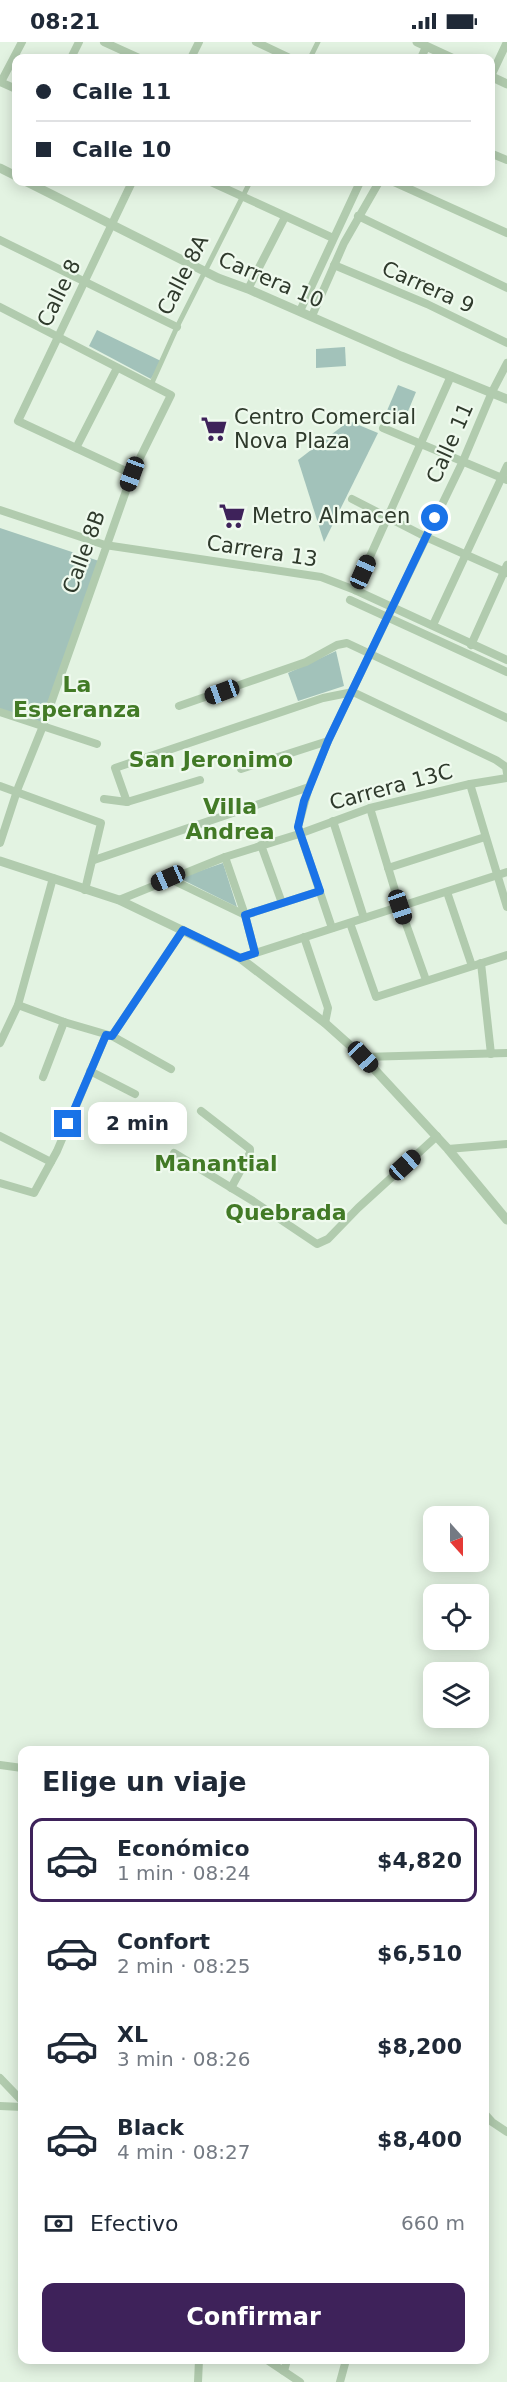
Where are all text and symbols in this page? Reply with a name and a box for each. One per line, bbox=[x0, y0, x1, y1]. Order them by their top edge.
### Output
text: 08:21 bbox=[30, 9, 100, 34]
text: Calle 11 bbox=[72, 79, 171, 104]
text: Calle 10 bbox=[72, 137, 171, 162]
street label: Calle 8A bbox=[153, 230, 214, 319]
street label: Carrera 10 bbox=[215, 247, 327, 313]
street label: Calle 8 bbox=[32, 255, 86, 331]
street label: Carrera 9 bbox=[378, 256, 478, 318]
street label: Calle 11 bbox=[422, 399, 478, 487]
place label: Centro Comercial Nova Plaza bbox=[234, 405, 416, 453]
supermarket icon: Centro Comercial Nova Plaza bbox=[199, 414, 229, 444]
car bbox=[117, 454, 147, 494]
supermarket icon: Metro Almacen bbox=[217, 501, 247, 531]
place label: Metro Almacen bbox=[252, 504, 410, 528]
route start bbox=[421, 504, 448, 531]
street label: Calle 8B bbox=[58, 507, 110, 597]
street label: Carrera 13 bbox=[205, 530, 319, 572]
car bbox=[347, 552, 379, 592]
district label: La Esperanza bbox=[13, 672, 141, 722]
car bbox=[202, 677, 242, 707]
district label: San Jeronimo bbox=[129, 747, 293, 772]
street label: Carrera 13C bbox=[327, 759, 455, 815]
district label: Villa Andrea bbox=[185, 794, 275, 844]
car bbox=[148, 862, 188, 894]
car bbox=[386, 887, 414, 927]
car bbox=[344, 1038, 382, 1076]
callout: 2 min bbox=[89, 1103, 188, 1145]
route end bbox=[54, 1110, 81, 1137]
text: 2 min bbox=[106, 1111, 169, 1135]
car bbox=[386, 1146, 424, 1184]
district label: Manantial bbox=[154, 1151, 278, 1176]
district label: Quebrada bbox=[225, 1200, 347, 1225]
north arrow bbox=[423, 1506, 489, 1572]
map controls bbox=[423, 1506, 489, 1728]
button: locate bbox=[423, 1584, 489, 1650]
button: layers bbox=[423, 1662, 489, 1728]
text: Elige un viaje bbox=[42, 1766, 246, 1797]
icon: car bbox=[45, 1833, 99, 1887]
text: Económico bbox=[117, 1836, 250, 1861]
text: $4,820 bbox=[377, 1848, 462, 1873]
text: 1 min · 08:24 bbox=[117, 1861, 251, 1885]
icon: car bbox=[45, 1926, 99, 1980]
text: Confort bbox=[117, 1929, 210, 1954]
text: $6,510 bbox=[377, 1941, 462, 1966]
text: 2 min · 08:25 bbox=[117, 1954, 251, 1978]
icon: car bbox=[45, 2019, 99, 2073]
text: XL bbox=[117, 2022, 148, 2047]
text: $8,200 bbox=[377, 2034, 462, 2059]
text: 3 min · 08:26 bbox=[117, 2047, 251, 2071]
icon: car bbox=[45, 2112, 99, 2166]
text: Black bbox=[117, 2115, 184, 2140]
text: $8,400 bbox=[377, 2127, 462, 2152]
text: 4 min · 08:27 bbox=[117, 2140, 251, 2164]
icon: cash bbox=[42, 2207, 75, 2240]
text: Efectivo bbox=[90, 2211, 179, 2236]
text: 660 m bbox=[401, 2211, 465, 2235]
button: Confirmar bbox=[42, 2283, 465, 2352]

